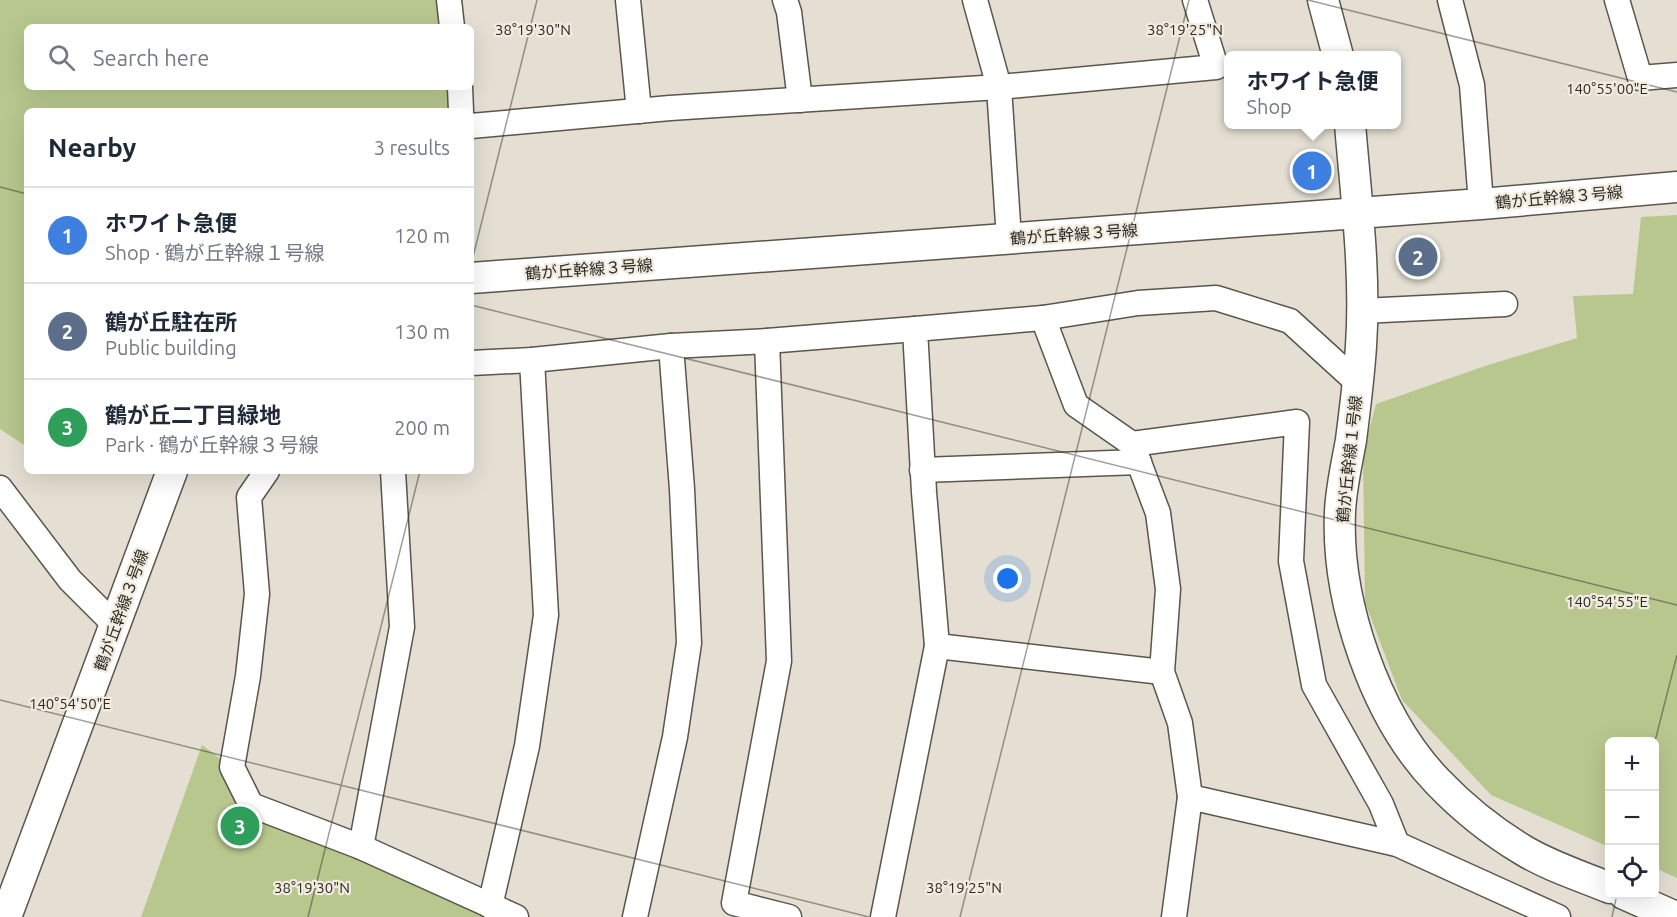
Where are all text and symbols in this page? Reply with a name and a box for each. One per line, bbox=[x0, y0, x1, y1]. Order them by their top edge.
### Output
text: 38°19'30"N bbox=[495, 21, 571, 38]
text: 38°19'25"N bbox=[1147, 21, 1223, 38]
search box bbox=[24, 24, 474, 90]
icon: search bbox=[45, 41, 78, 74]
text: Search here bbox=[93, 45, 209, 70]
popup bbox=[1224, 51, 1401, 129]
text: ホワイト急便 bbox=[1246, 68, 1379, 93]
text: 140°55'00"E bbox=[1566, 80, 1648, 97]
text: Shop bbox=[1246, 95, 1292, 118]
text: Nearby bbox=[48, 133, 136, 162]
text: 3 results bbox=[374, 136, 450, 159]
pin: 1 bbox=[1292, 148, 1332, 194]
street label: 鶴が丘幹線３号線 bbox=[1494, 182, 1624, 212]
text: ホワイト急便 bbox=[105, 210, 237, 235]
street label: 鶴が丘幹線３号線 bbox=[1010, 221, 1138, 247]
text: 1 bbox=[62, 224, 73, 247]
text: 120 m bbox=[394, 224, 450, 247]
pin: 2 bbox=[1398, 234, 1438, 280]
text: Shop · 鶴が丘幹線１号線 bbox=[105, 241, 324, 264]
street label: 鶴が丘幹線３号線 bbox=[525, 256, 653, 282]
text: 鶴が丘駐在所 bbox=[105, 309, 237, 334]
text: 2 bbox=[62, 320, 73, 343]
text: 130 m bbox=[394, 320, 450, 343]
text: Public building bbox=[105, 336, 237, 359]
street label: 鶴が丘幹線１号線 bbox=[1333, 394, 1365, 524]
text: 鶴が丘二丁目緑地 bbox=[105, 402, 281, 427]
text: 3 bbox=[62, 416, 73, 439]
text: 200 m bbox=[394, 416, 450, 439]
text: Park · 鶴が丘幹線３号線 bbox=[105, 433, 319, 456]
street label: 鶴が丘幹線３号線 bbox=[91, 547, 151, 673]
your location bbox=[993, 564, 1022, 593]
text: 140°54'55"E bbox=[1566, 593, 1648, 610]
text: 140°54'50"E bbox=[29, 695, 111, 712]
map controls bbox=[1605, 737, 1659, 899]
button: + bbox=[1605, 737, 1659, 791]
button: − bbox=[1605, 791, 1659, 845]
pin: 3 bbox=[220, 804, 260, 848]
button: locate bbox=[1605, 845, 1659, 899]
text: 38°19'30"N bbox=[274, 879, 350, 896]
text: 38°19'25"N bbox=[926, 879, 1002, 896]

